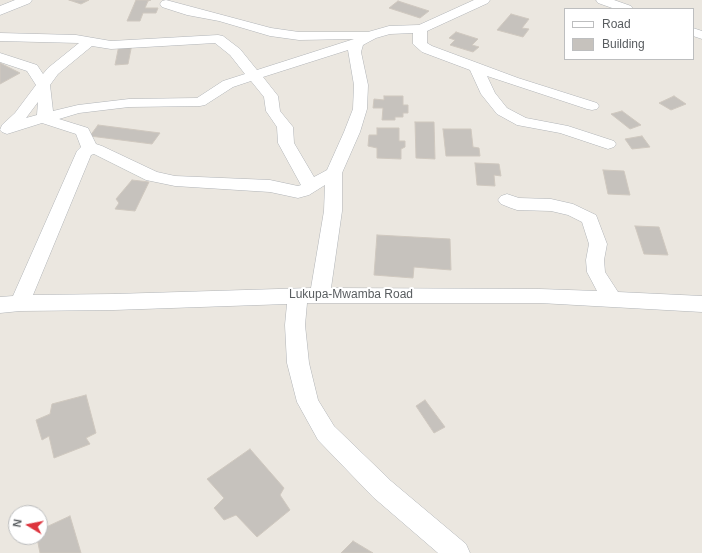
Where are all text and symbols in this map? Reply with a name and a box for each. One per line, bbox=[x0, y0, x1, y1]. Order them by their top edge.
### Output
legend bbox=[564, 8, 694, 60]
text: Road bbox=[602, 17, 631, 31]
text: Building bbox=[602, 37, 645, 51]
street label: Lukupa-Mwamba Road bbox=[289, 288, 413, 302]
north arrow bbox=[8, 505, 48, 545]
text: N bbox=[11, 518, 24, 528]

